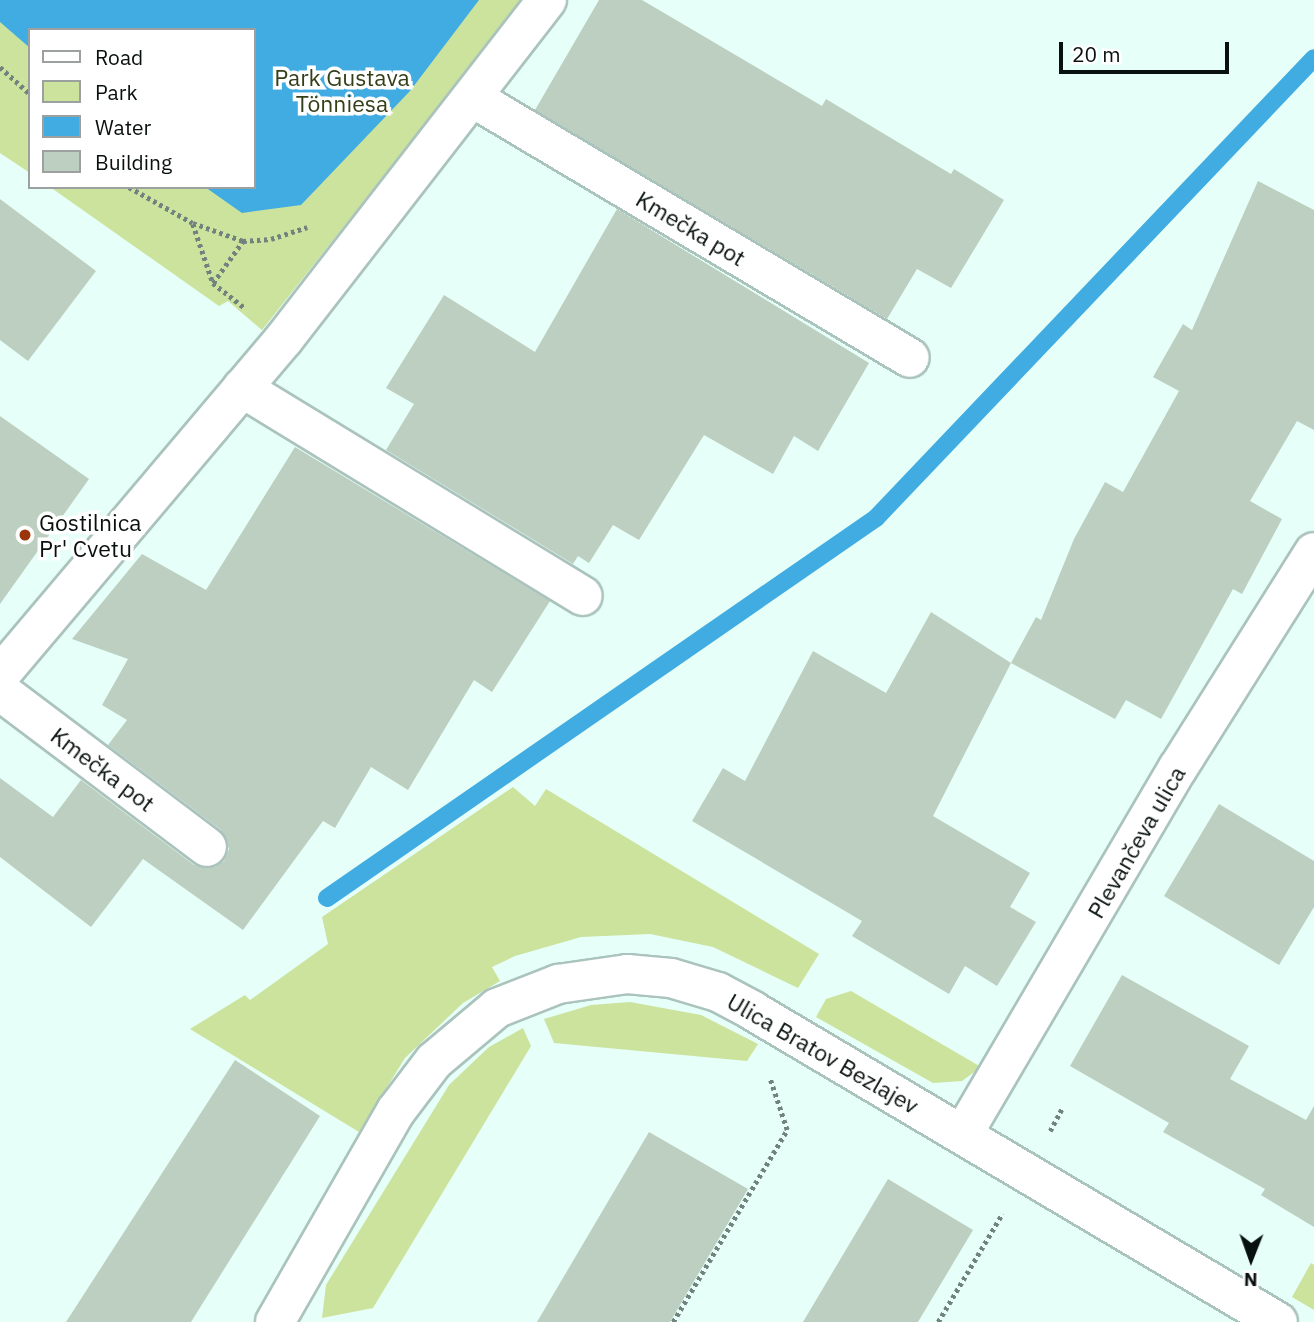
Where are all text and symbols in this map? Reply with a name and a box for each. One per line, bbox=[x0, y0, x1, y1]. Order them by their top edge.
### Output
legend bbox=[28, 28, 256, 189]
scale bar bbox=[1062, 28, 1232, 72]
text: 20 m bbox=[1072, 40, 1121, 68]
text: Road bbox=[95, 43, 143, 71]
park label: Park Gustava Tönniesa bbox=[274, 63, 410, 117]
text: Park bbox=[95, 78, 138, 106]
text: Water bbox=[95, 113, 151, 141]
text: Building bbox=[95, 148, 172, 176]
street label: Kmečka pot bbox=[631, 185, 751, 271]
place label: Gostilnica Pr' Cvetu bbox=[39, 508, 142, 562]
marker: Gostilnica Pr' Cvetu bbox=[17, 527, 33, 543]
street label: Kmečka pot bbox=[46, 721, 160, 817]
street label: Plevančeva ulica bbox=[1081, 761, 1191, 923]
street label: Ulica Bratov Bezlajev bbox=[722, 987, 924, 1119]
north arrow bbox=[1216, 1224, 1286, 1294]
text: N bbox=[1244, 1268, 1258, 1292]

